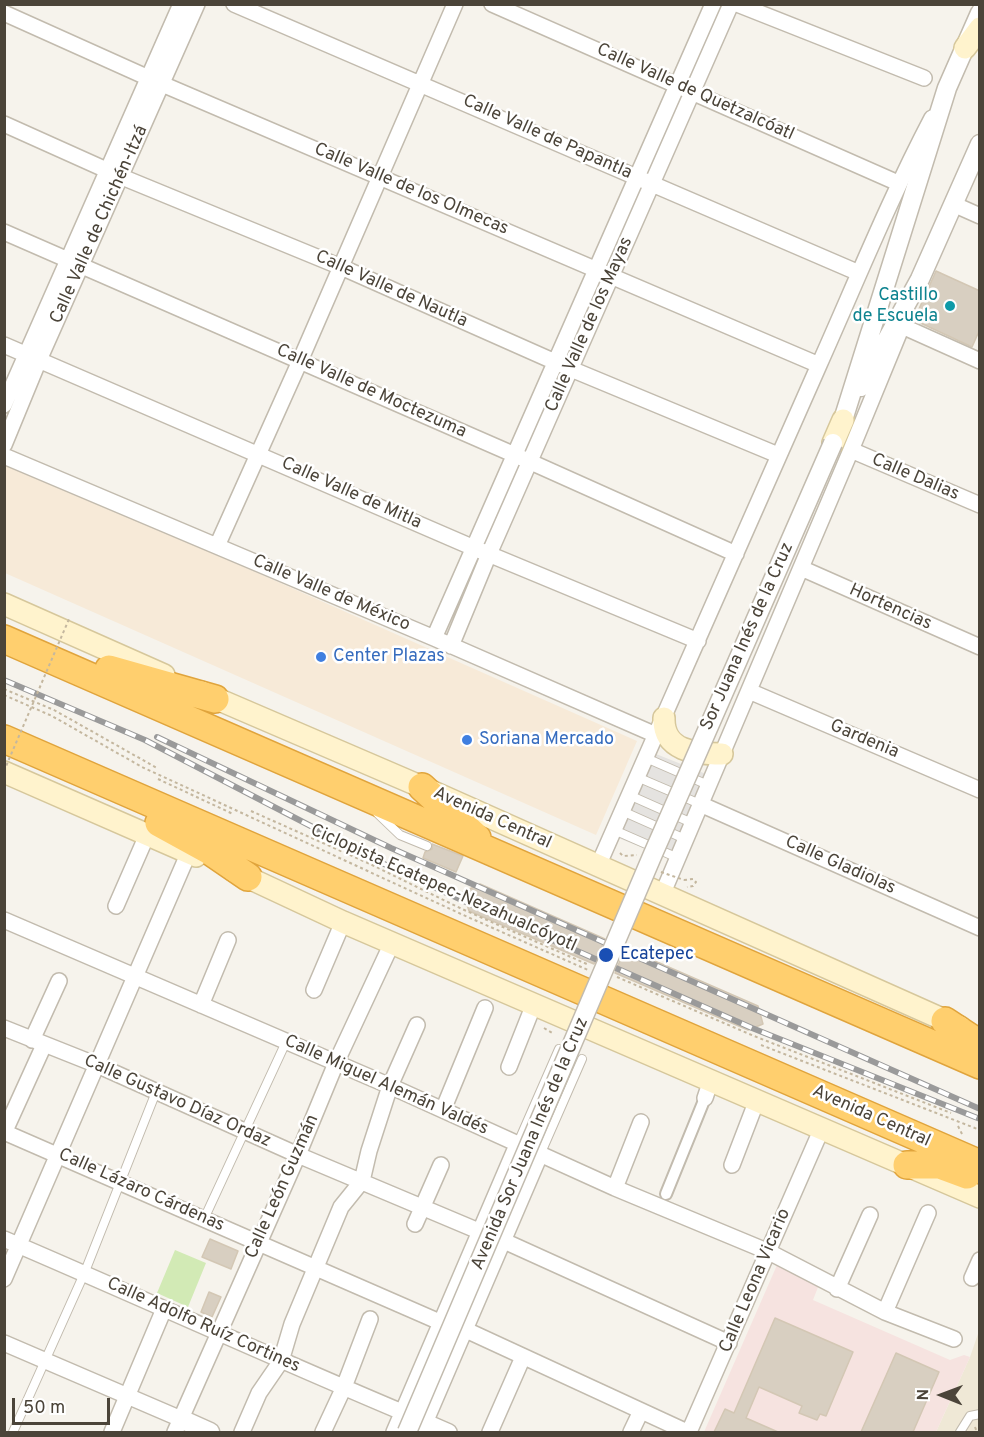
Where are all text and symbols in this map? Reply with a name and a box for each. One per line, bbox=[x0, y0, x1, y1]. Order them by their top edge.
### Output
street label: Calle Valle de Quetzalcóatl bbox=[593, 40, 797, 146]
street label: Calle Valle de Papantla bbox=[459, 91, 635, 185]
street label: Calle Valle de Chichén-Itzá bbox=[46, 123, 154, 327]
street label: Calle Valle de los Olmecas bbox=[311, 139, 511, 241]
street label: Calle Valle de los Mayas bbox=[542, 234, 638, 416]
street label: Calle Valle de Nautla bbox=[312, 247, 470, 333]
place label: Castillo de Escuela bbox=[853, 285, 938, 328]
marker: Castillo de Escuela bbox=[943, 299, 957, 313]
street label: Calle Valle de Moctezuma bbox=[273, 340, 469, 444]
street label: Calle Dalias bbox=[868, 450, 962, 506]
street label: Calle Valle de Mitla bbox=[277, 453, 425, 535]
street label: Sor Juana Inés de la Cruz bbox=[697, 540, 799, 734]
street label: Calle Valle de México bbox=[249, 551, 413, 637]
street label: Hortencias bbox=[845, 580, 935, 636]
place label: Center Plazas bbox=[333, 646, 445, 668]
marker: Center Plazas bbox=[314, 650, 328, 664]
street label: Gardenia bbox=[826, 716, 902, 764]
place label: Soriana Mercado bbox=[479, 729, 614, 751]
marker: Soriana Mercado bbox=[460, 733, 474, 747]
street label: Avenida Central bbox=[430, 783, 554, 855]
street label: Ciclopista Ecatepec-Nezahualcóyotl bbox=[306, 820, 580, 958]
street label: Calle Gladiolas bbox=[781, 832, 899, 900]
place label: Ecatepec bbox=[620, 944, 694, 966]
marker: Ecatepec bbox=[597, 946, 615, 964]
street label: Avenida Sor Juana Inés de la Cruz bbox=[468, 1015, 594, 1273]
street label: Calle Miguel Alemán Valdés bbox=[281, 1031, 491, 1141]
street label: Calle Gustavo Díaz Ordaz bbox=[80, 1051, 274, 1153]
street label: Avenida Central bbox=[809, 1081, 933, 1153]
street label: Calle León Guzmán bbox=[242, 1112, 324, 1262]
street label: Calle Lázaro Cárdenas bbox=[55, 1145, 227, 1237]
street label: Calle Leona Vicario bbox=[716, 1206, 796, 1356]
street label: Calle Adolfo Ruíz Cortines bbox=[103, 1274, 303, 1378]
north arrow bbox=[912, 1365, 972, 1425]
scale bar bbox=[15, 1386, 112, 1424]
text: N bbox=[914, 1389, 934, 1401]
text: 50 m bbox=[23, 1397, 65, 1420]

